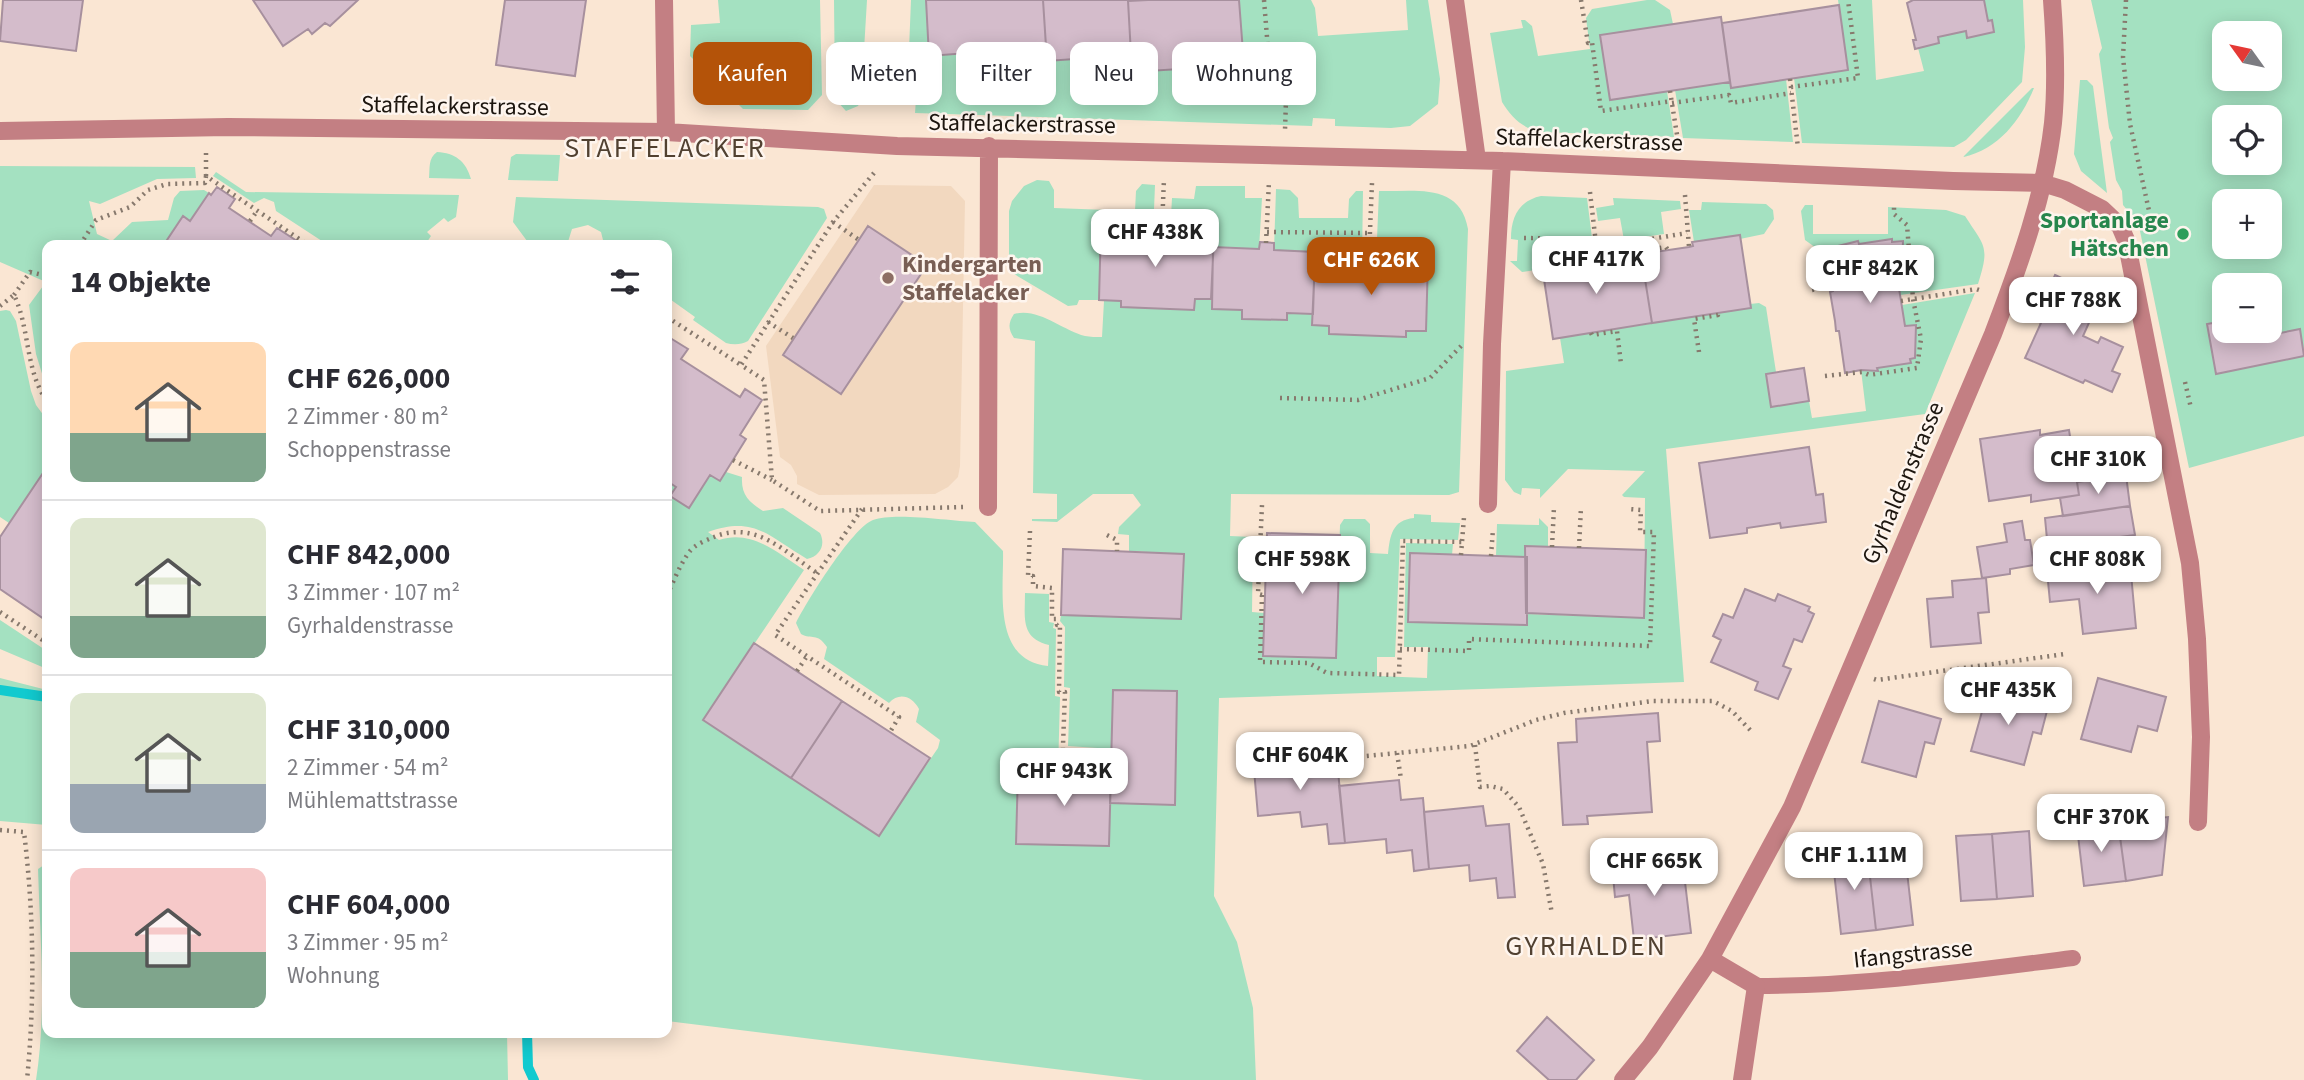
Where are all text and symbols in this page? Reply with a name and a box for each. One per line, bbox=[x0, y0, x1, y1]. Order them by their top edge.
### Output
north arrow bbox=[2212, 21, 2282, 91]
map controls bbox=[2212, 21, 2282, 343]
chip: Kaufen bbox=[693, 42, 812, 105]
chip: Mieten bbox=[826, 42, 942, 105]
chip: Filter bbox=[956, 42, 1056, 105]
chip: Neu bbox=[1070, 42, 1158, 105]
chip: Wohnung bbox=[1172, 42, 1316, 105]
street label: Staffelackerstrasse bbox=[361, 87, 549, 125]
street label: Staffelackerstrasse bbox=[928, 105, 1116, 143]
button: locate bbox=[2212, 105, 2282, 175]
street label: Staffelackerstrasse bbox=[1495, 119, 1683, 161]
district label: STAFFELACKER bbox=[564, 128, 766, 168]
button: + bbox=[2212, 189, 2282, 259]
place label: Sportanlage Hätschen bbox=[2040, 203, 2169, 266]
pin: CHF 438K bbox=[1083, 210, 1227, 269]
text: CHF 438K bbox=[1107, 215, 1203, 248]
marker: Sportanlage Hätschen bbox=[2175, 226, 2191, 242]
pin: CHF 417K bbox=[1524, 236, 1668, 296]
pin: CHF 626K bbox=[1299, 238, 1443, 297]
text: CHF 417K bbox=[1548, 242, 1644, 275]
text: CHF 626K bbox=[1323, 243, 1419, 276]
pin: CHF 842K bbox=[1798, 246, 1942, 305]
place label: Kindergarten Staffelacker bbox=[902, 247, 1042, 310]
text: CHF 842K bbox=[1822, 251, 1918, 284]
text: 14 Objekte bbox=[70, 261, 211, 304]
icon: filters bbox=[606, 263, 644, 301]
marker: Kindergarten Staffelacker bbox=[880, 270, 896, 286]
button: − bbox=[2212, 273, 2282, 343]
pin: CHF 788K bbox=[2001, 278, 2145, 337]
text: CHF 788K bbox=[2025, 283, 2121, 316]
text: CHF 626,000 bbox=[287, 357, 450, 400]
icon: home bbox=[126, 370, 210, 454]
street label: Gyrhaldenstrasse bbox=[1853, 396, 1953, 570]
text: 2 Zimmer · 80 m² bbox=[287, 400, 449, 433]
text: Schoppenstrasse bbox=[287, 433, 451, 466]
pin: CHF 310K bbox=[2026, 436, 2170, 496]
text: CHF 310K bbox=[2050, 442, 2146, 475]
text: CHF 842,000 bbox=[287, 533, 450, 576]
pin: CHF 598K bbox=[1230, 536, 1374, 596]
pin: CHF 808K bbox=[2025, 536, 2169, 596]
text: CHF 598K bbox=[1254, 542, 1350, 575]
text: CHF 808K bbox=[2049, 542, 2145, 575]
icon: home bbox=[126, 546, 210, 630]
text: 3 Zimmer · 107 m² bbox=[287, 576, 460, 609]
text: Gyrhaldenstrasse bbox=[287, 609, 453, 642]
pin: CHF 435K bbox=[1936, 668, 2080, 727]
text: CHF 435K bbox=[1960, 673, 2056, 706]
text: CHF 310,000 bbox=[287, 708, 450, 751]
icon: home bbox=[126, 721, 210, 805]
pin: CHF 604K bbox=[1228, 732, 1372, 792]
text: CHF 604K bbox=[1252, 738, 1348, 771]
pin: CHF 943K bbox=[992, 748, 1136, 808]
text: 2 Zimmer · 54 m² bbox=[287, 751, 449, 784]
text: CHF 943K bbox=[1016, 754, 1112, 787]
text: Mühlemattstrasse bbox=[287, 784, 458, 817]
pin: CHF 370K bbox=[2029, 794, 2173, 854]
text: CHF 370K bbox=[2053, 800, 2149, 833]
pin: CHF 1.11M bbox=[1774, 832, 1934, 892]
pin: CHF 665K bbox=[1582, 838, 1726, 898]
text: CHF 1.11M bbox=[1801, 838, 1907, 871]
text: CHF 665K bbox=[1606, 844, 1702, 877]
text: CHF 604,000 bbox=[287, 883, 450, 926]
icon: home bbox=[126, 896, 210, 980]
text: 3 Zimmer · 95 m² bbox=[287, 926, 449, 959]
district label: GYRHALDEN bbox=[1505, 926, 1667, 966]
street label: Ifangstrasse bbox=[1852, 930, 1974, 978]
text: Wohnung bbox=[287, 959, 379, 992]

